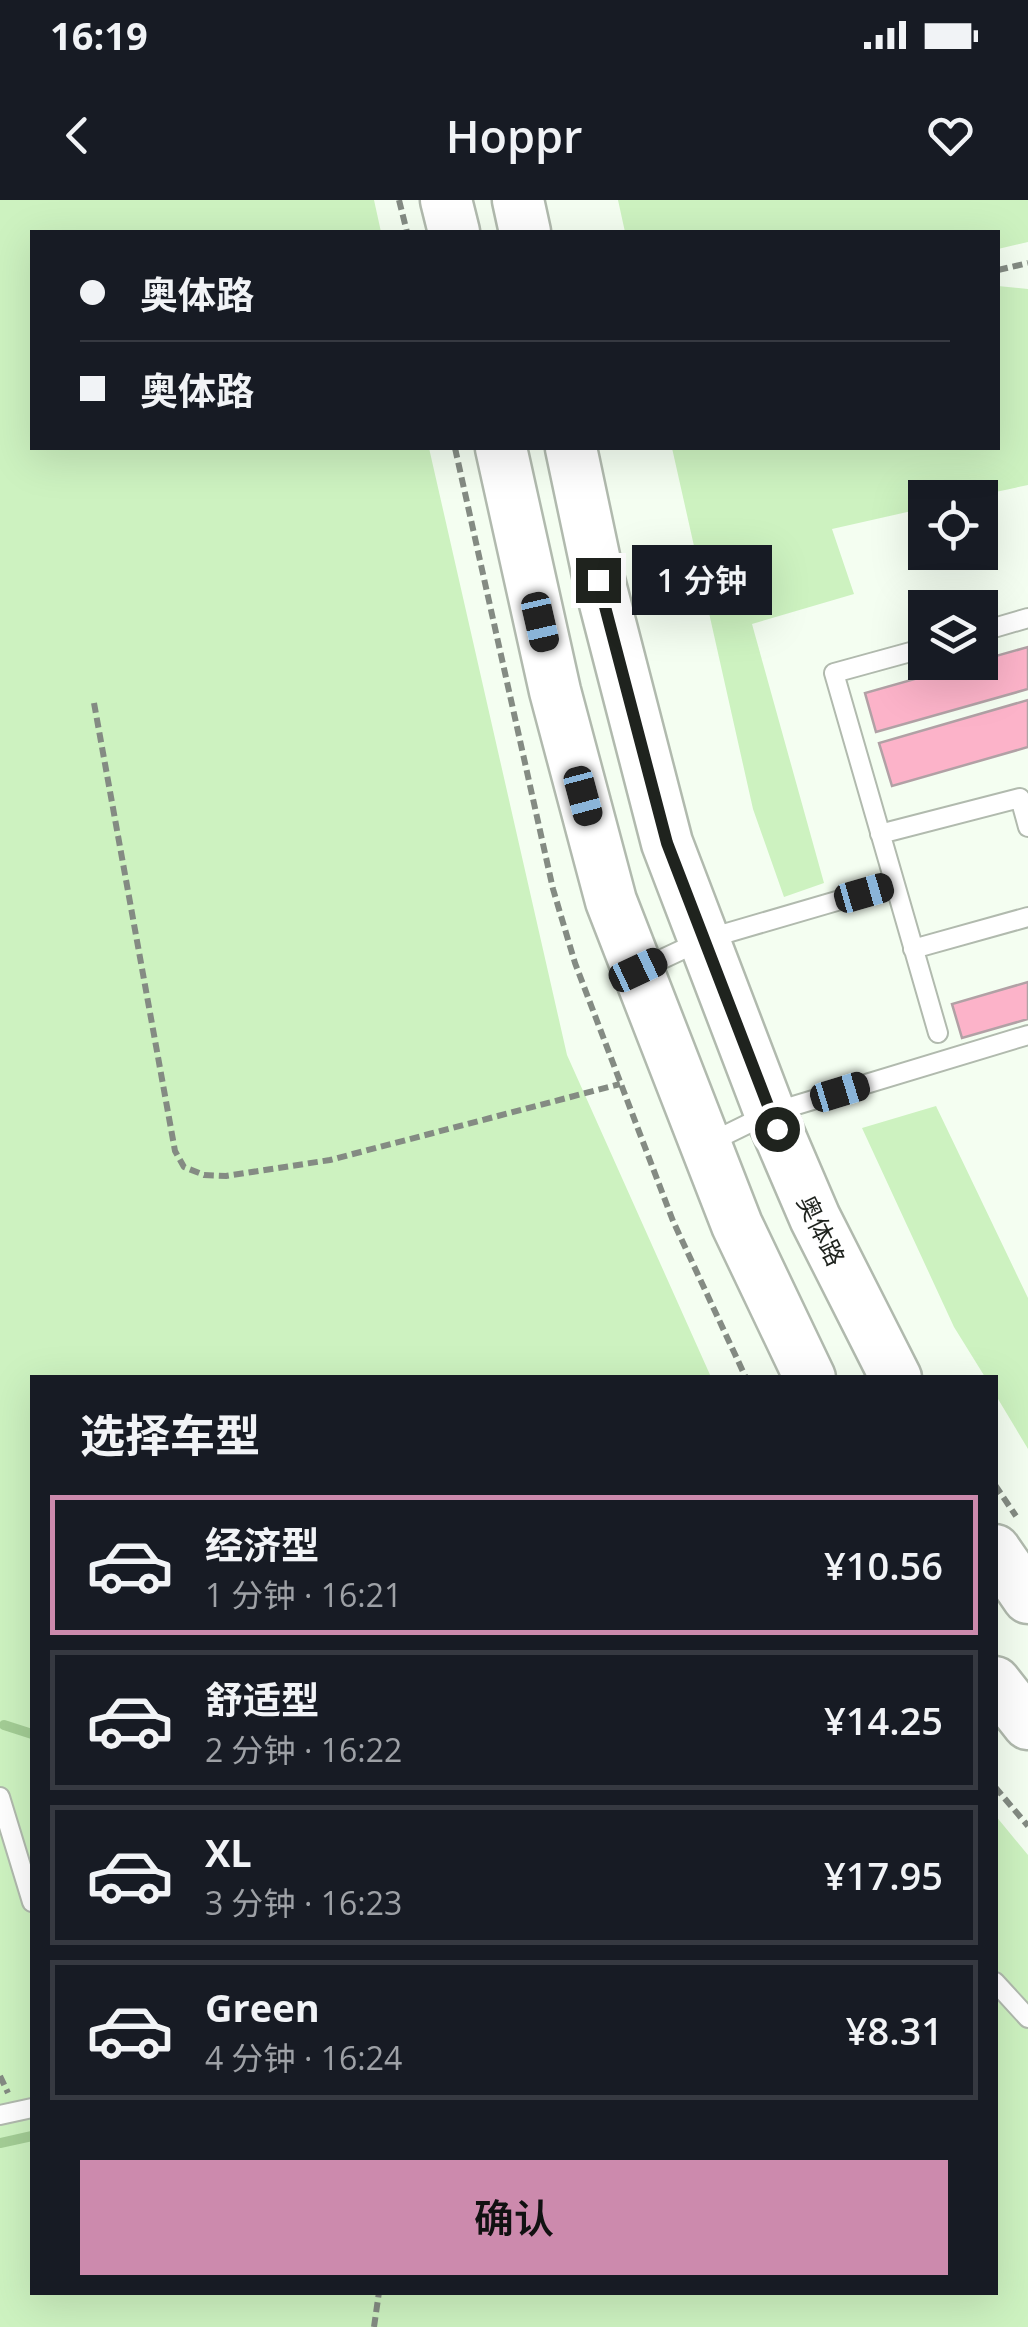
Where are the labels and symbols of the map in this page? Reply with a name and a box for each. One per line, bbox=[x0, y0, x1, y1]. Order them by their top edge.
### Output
callout: 1 分钟 bbox=[633, 545, 773, 615]
route end bbox=[576, 558, 621, 603]
car bbox=[519, 589, 561, 655]
car bbox=[561, 763, 605, 829]
car bbox=[831, 870, 897, 916]
car bbox=[604, 944, 672, 996]
car bbox=[807, 1069, 873, 1115]
route start bbox=[755, 1107, 800, 1152]
street label: 奥体路 bbox=[790, 1189, 854, 1271]

